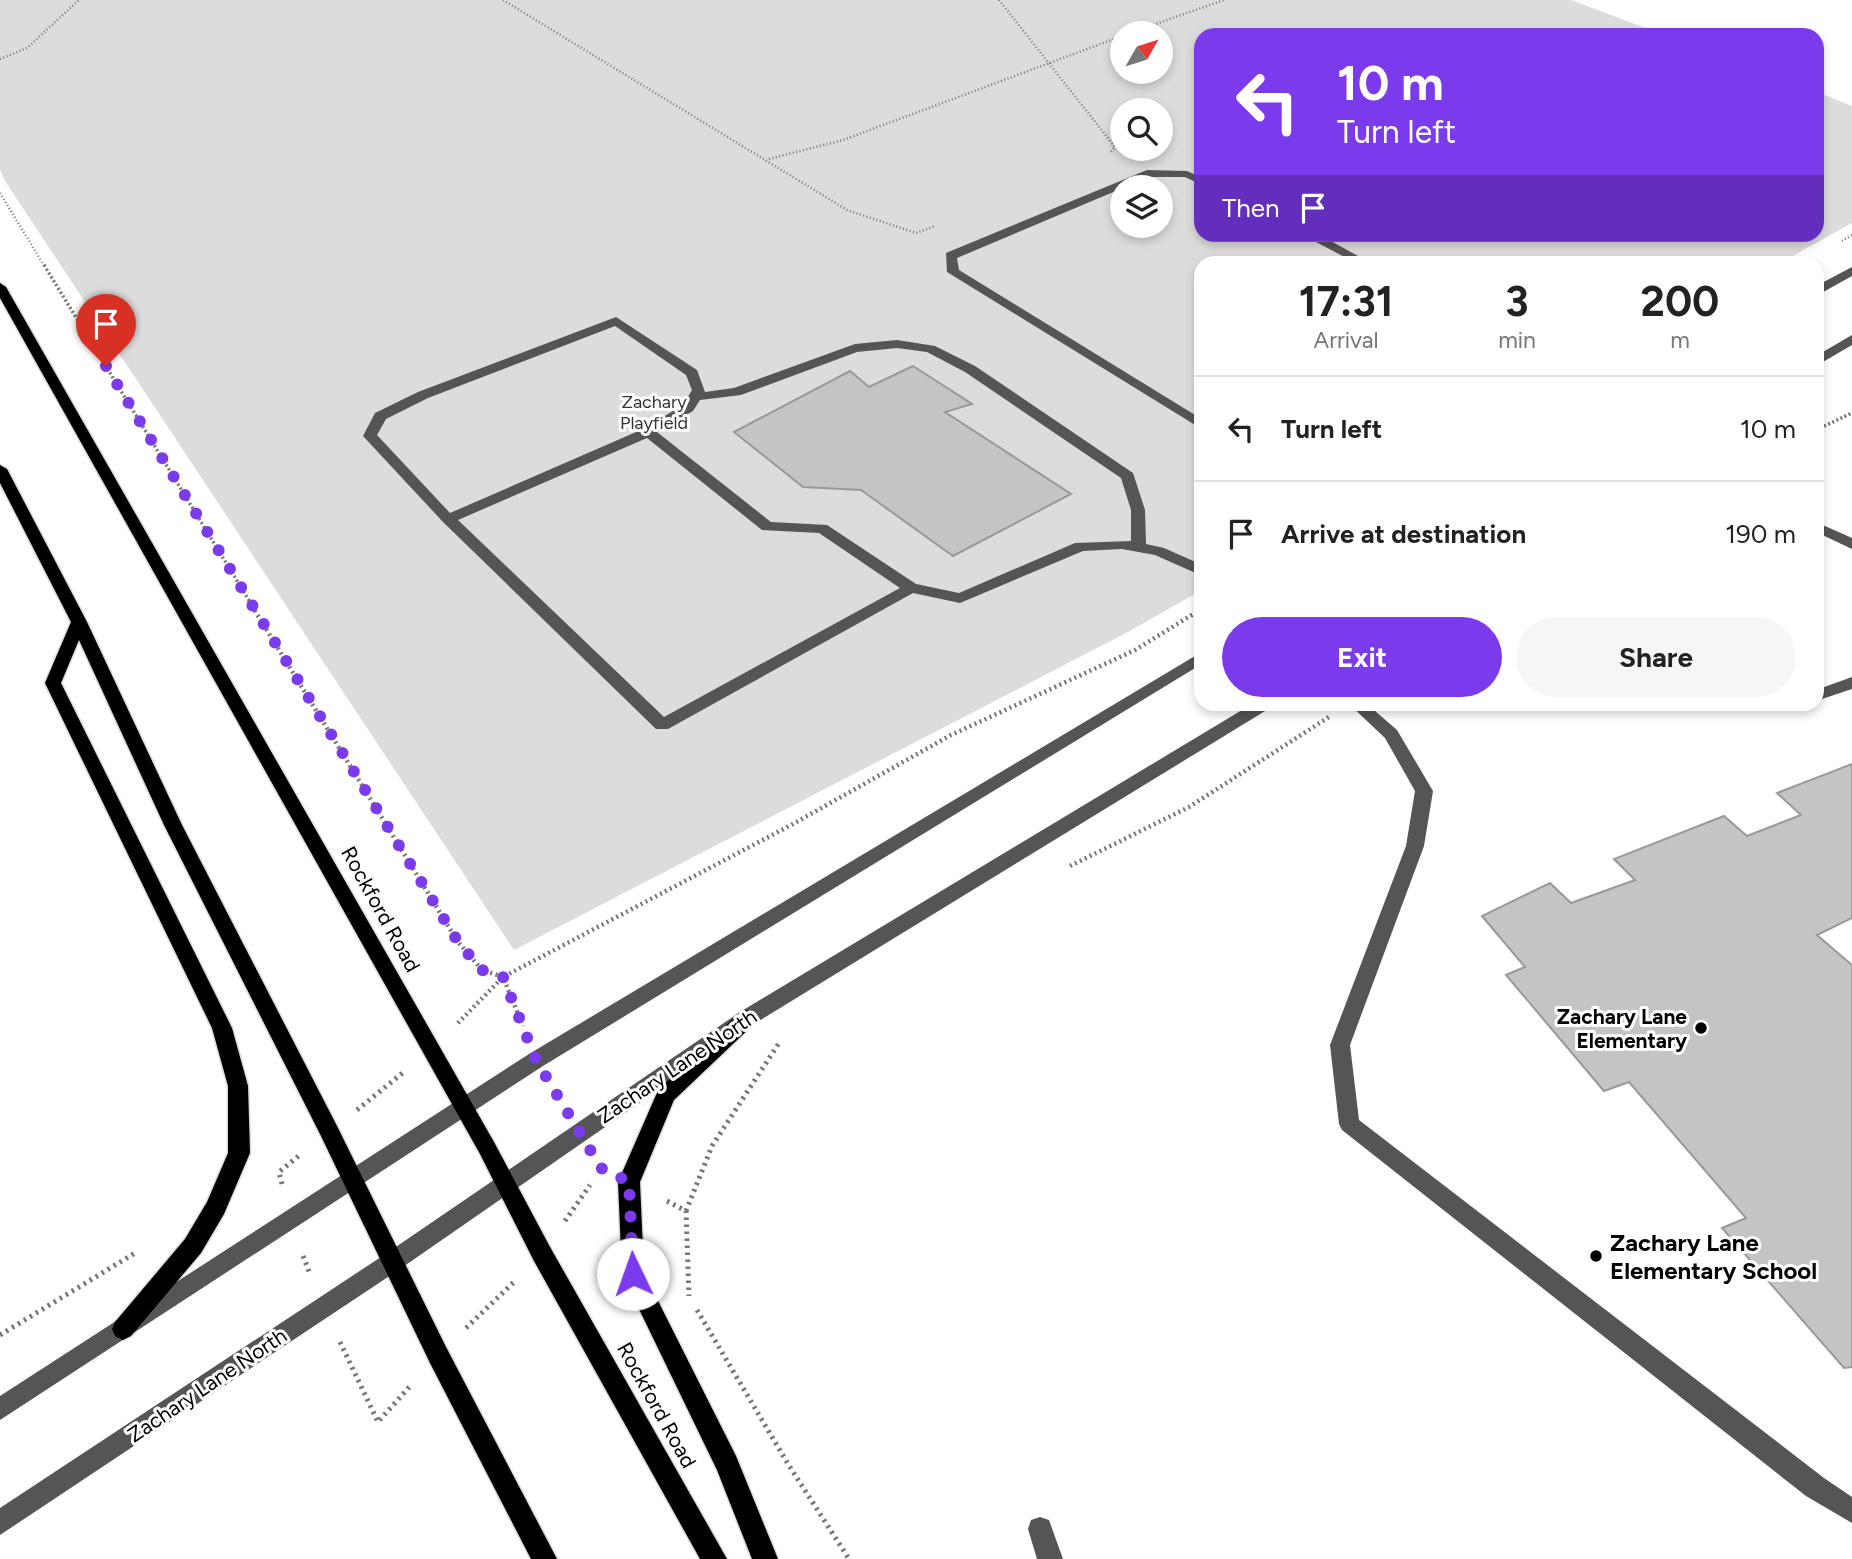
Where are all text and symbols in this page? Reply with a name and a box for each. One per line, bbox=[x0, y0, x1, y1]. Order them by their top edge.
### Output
north arrow bbox=[1110, 21, 1172, 84]
map controls bbox=[1110, 21, 1173, 238]
text: 10 m bbox=[1337, 53, 1444, 112]
icon: left bbox=[1222, 56, 1313, 147]
button: search bbox=[1110, 98, 1173, 161]
text: Turn left bbox=[1337, 113, 1456, 151]
button: layers bbox=[1110, 175, 1173, 238]
icon: arrive bbox=[1294, 189, 1332, 227]
text: Then bbox=[1222, 192, 1280, 224]
text: 17:31 bbox=[1299, 276, 1393, 327]
text: 3 bbox=[1505, 276, 1529, 327]
text: 200 bbox=[1641, 276, 1719, 327]
pin bbox=[76, 294, 136, 366]
icon: arrive bbox=[87, 305, 125, 343]
text: Arrival bbox=[1314, 326, 1379, 354]
text: min bbox=[1498, 326, 1536, 354]
text: m bbox=[1670, 326, 1690, 354]
park label: Zachary Playfield bbox=[620, 391, 688, 434]
icon: left bbox=[1222, 410, 1260, 448]
text: Turn left bbox=[1281, 413, 1382, 445]
text: 10 m bbox=[1740, 413, 1796, 445]
icon: arrive bbox=[1222, 515, 1260, 553]
text: Arrive at destination bbox=[1281, 518, 1526, 550]
text: 190 m bbox=[1725, 518, 1796, 550]
button: Exit bbox=[1222, 617, 1502, 697]
button: Share bbox=[1516, 617, 1796, 697]
street label: Rockford Road bbox=[336, 842, 426, 976]
street label: Zachary Lane North bbox=[593, 1003, 761, 1129]
place label: Zachary Lane Elementary bbox=[1557, 1004, 1688, 1053]
marker: Zachary Lane Elementary bbox=[1693, 1020, 1709, 1036]
place label: Zachary Lane Elementary School bbox=[1610, 1228, 1817, 1285]
position arrow bbox=[596, 1237, 670, 1311]
marker: Zachary Lane Elementary School bbox=[1588, 1248, 1604, 1264]
street label: Zachary Lane North bbox=[123, 1322, 291, 1448]
street label: Rockford Road bbox=[612, 1338, 702, 1472]

